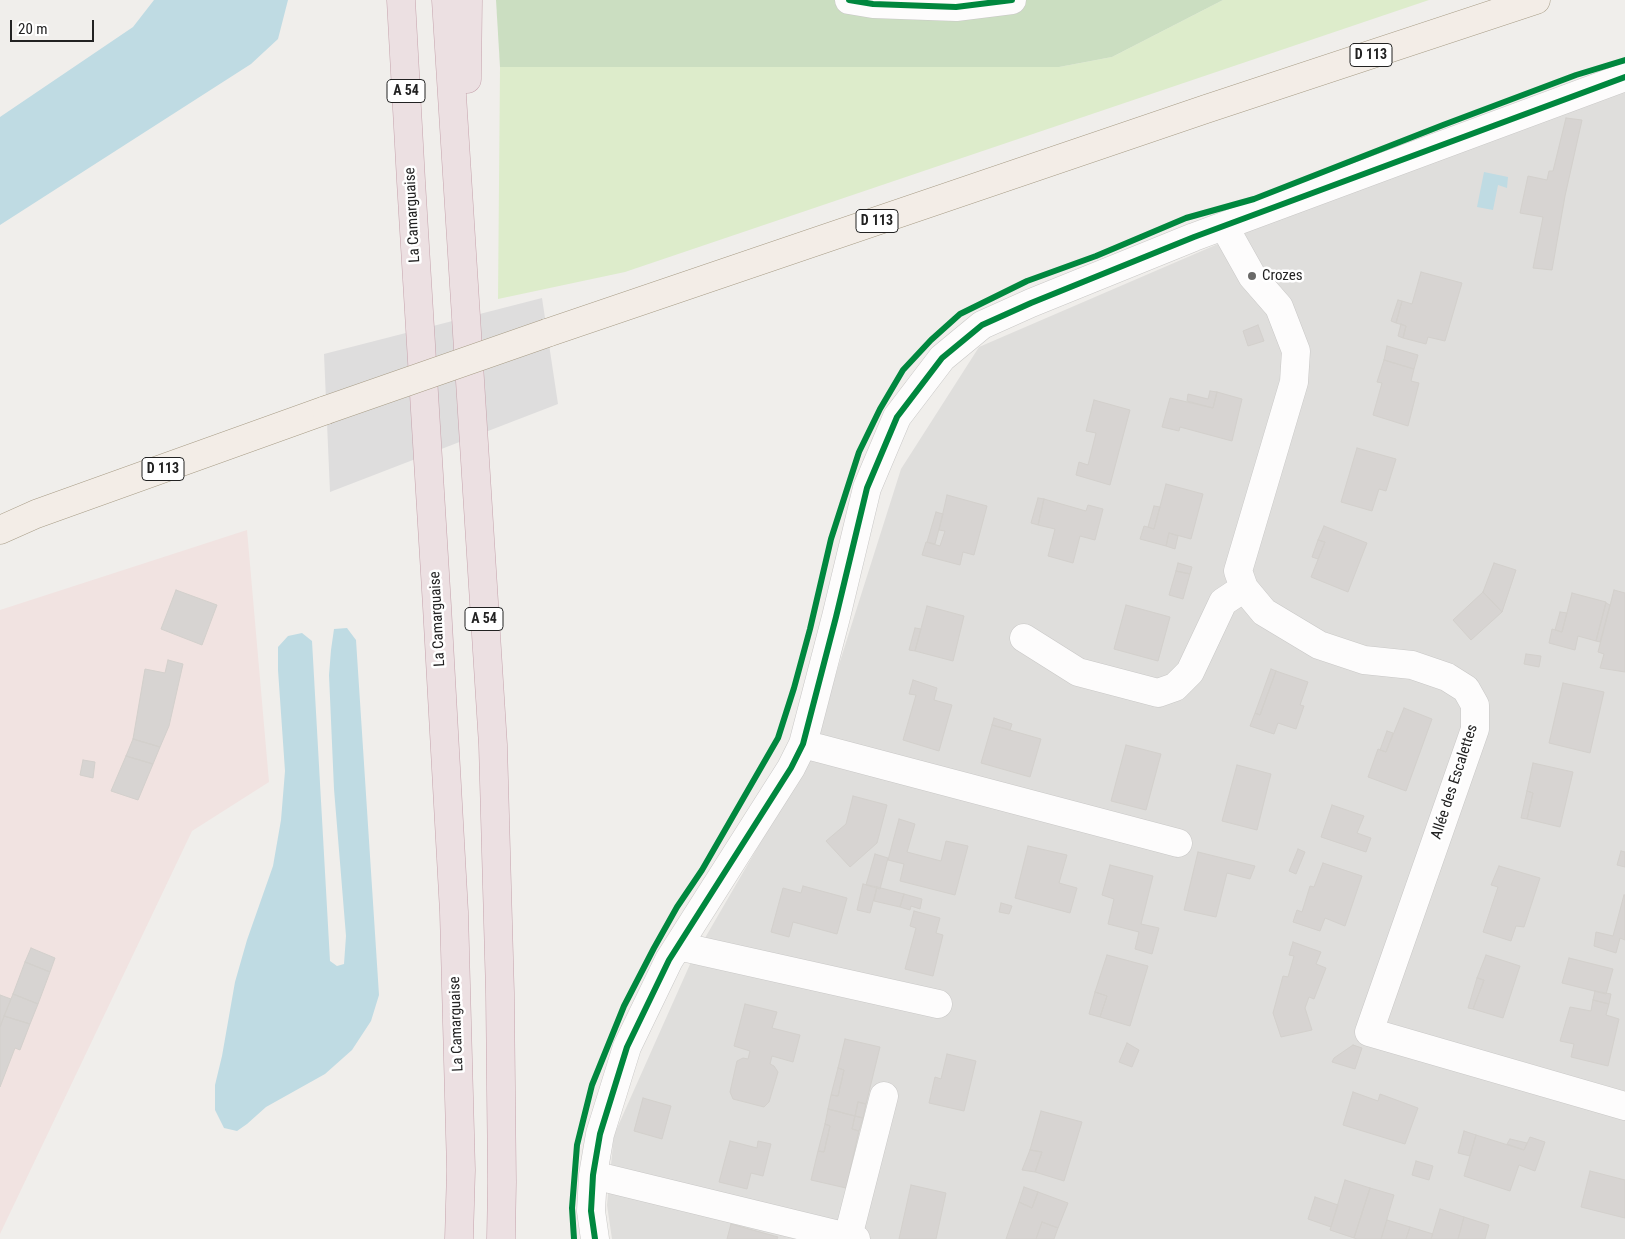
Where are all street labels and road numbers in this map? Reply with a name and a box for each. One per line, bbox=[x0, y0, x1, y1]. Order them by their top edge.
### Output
road number: D 113 bbox=[1350, 44, 1392, 66]
road number: A 54 bbox=[387, 80, 425, 102]
street label: La Camarguaise bbox=[402, 167, 424, 263]
road number: D 113 bbox=[856, 210, 898, 232]
road number: D 113 bbox=[142, 458, 184, 480]
street label: La Camarguaise bbox=[427, 571, 449, 667]
road number: A 54 bbox=[465, 608, 503, 630]
street label: Allée des Escalettes bbox=[1428, 722, 1482, 842]
street label: La Camarguaise bbox=[446, 976, 468, 1072]

